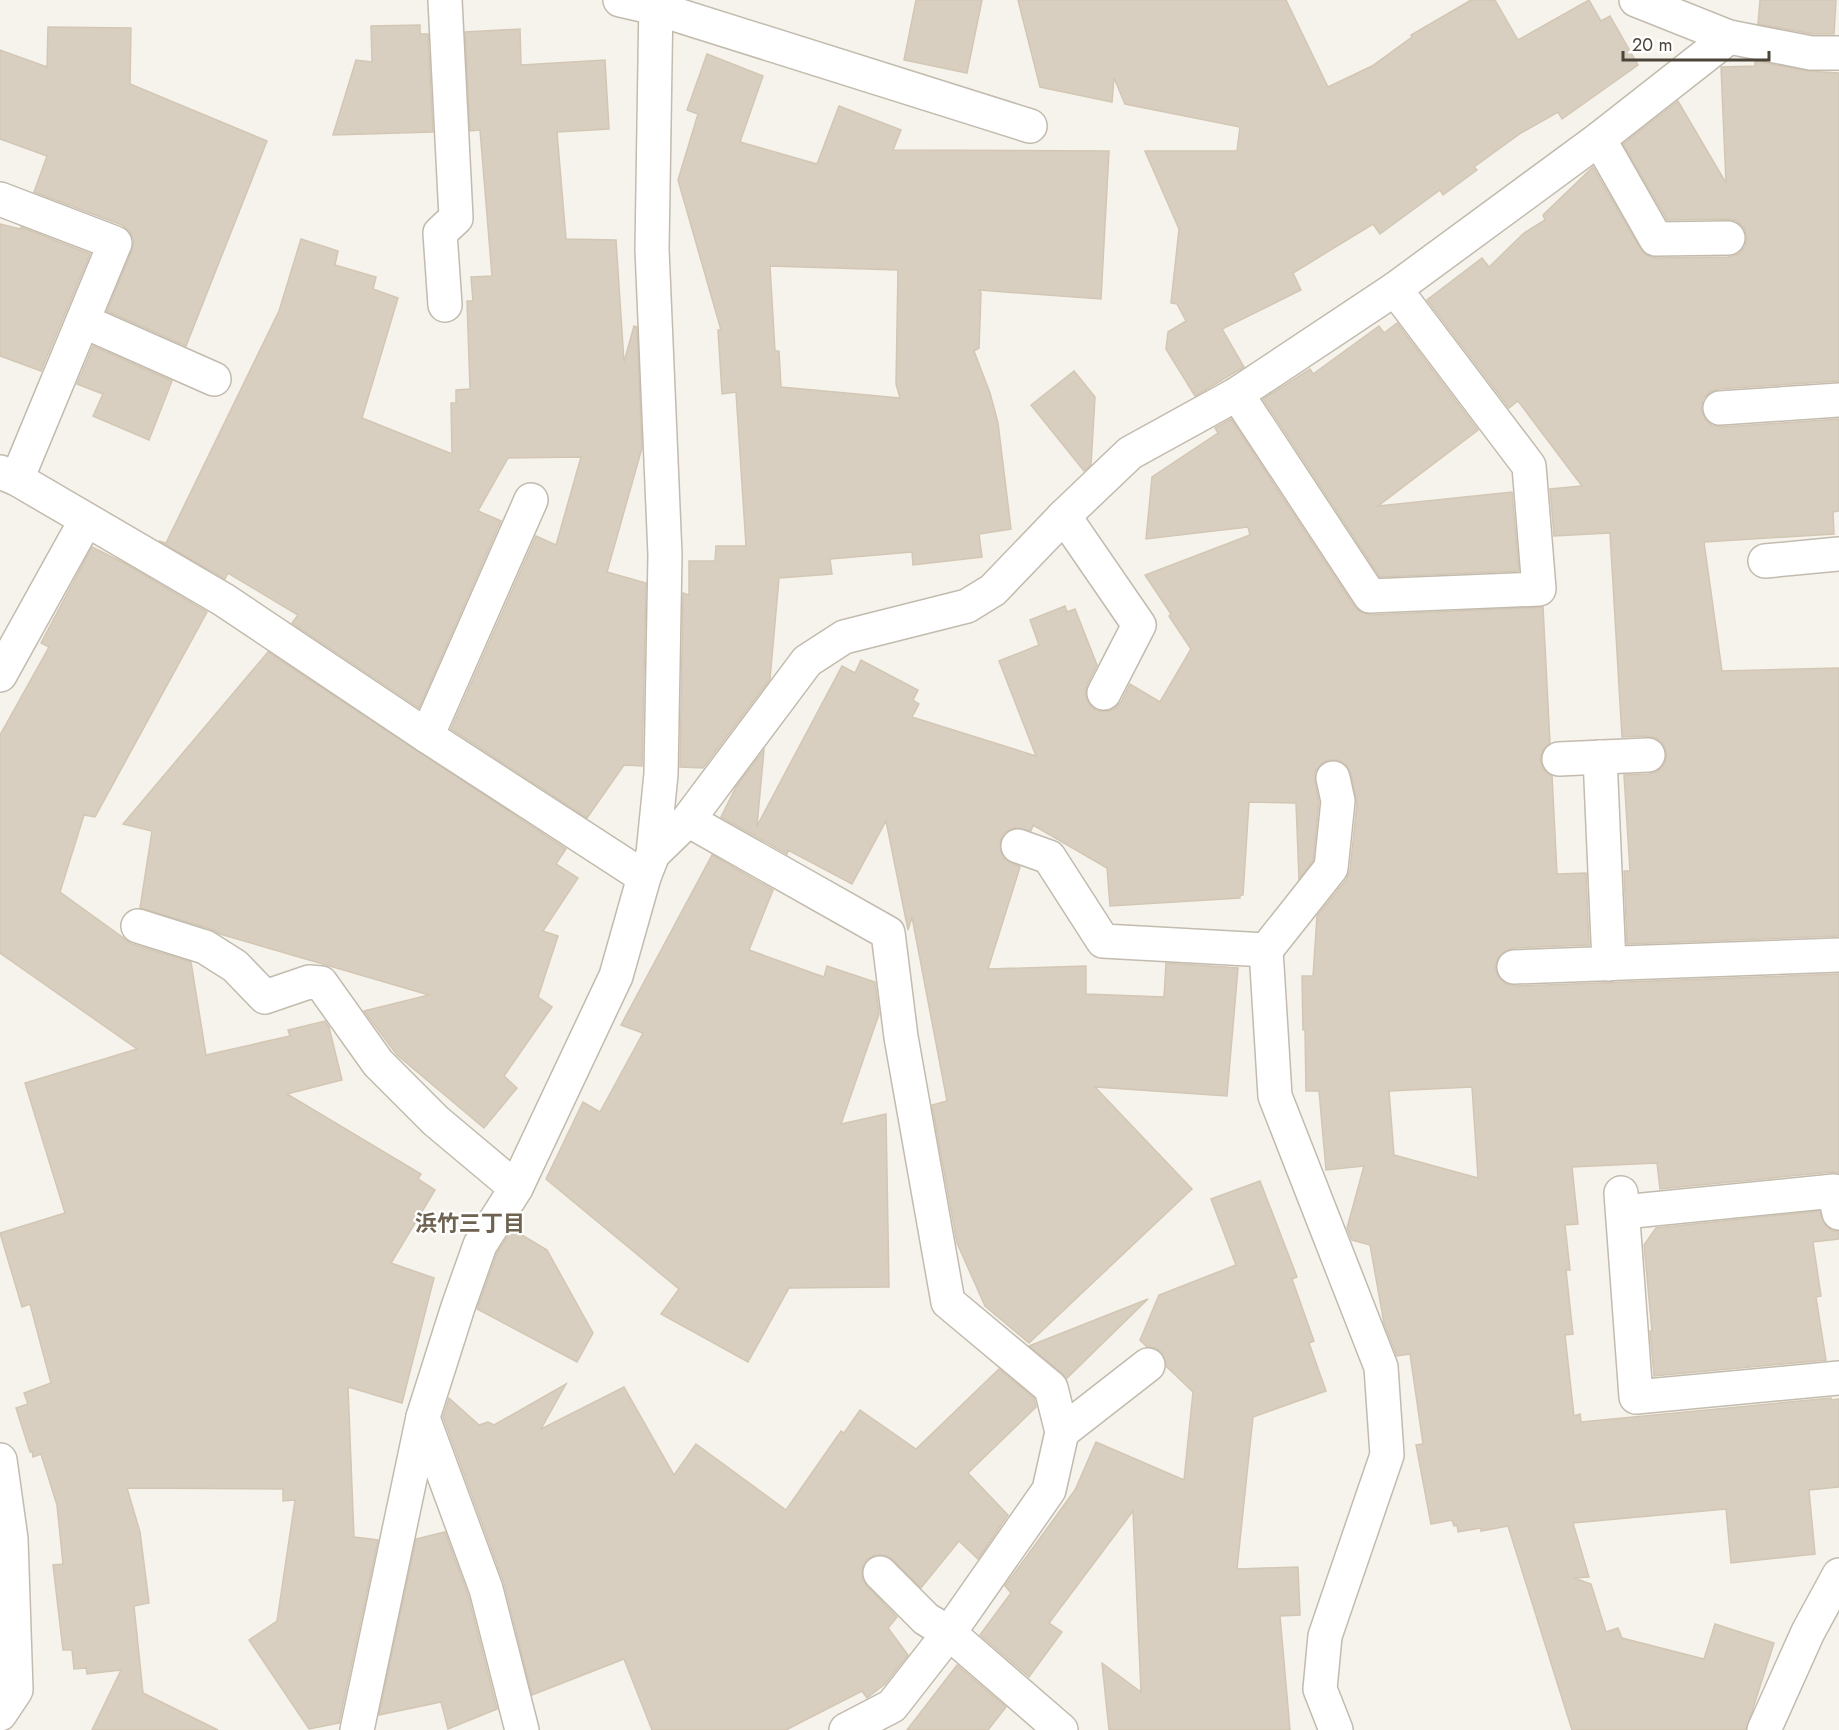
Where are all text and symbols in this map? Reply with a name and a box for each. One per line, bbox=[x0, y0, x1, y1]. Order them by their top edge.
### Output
scale bar bbox=[1623, 24, 1768, 62]
text: 20 m bbox=[1632, 32, 1672, 58]
district label: 浜竹三丁目 bbox=[415, 1207, 525, 1239]

